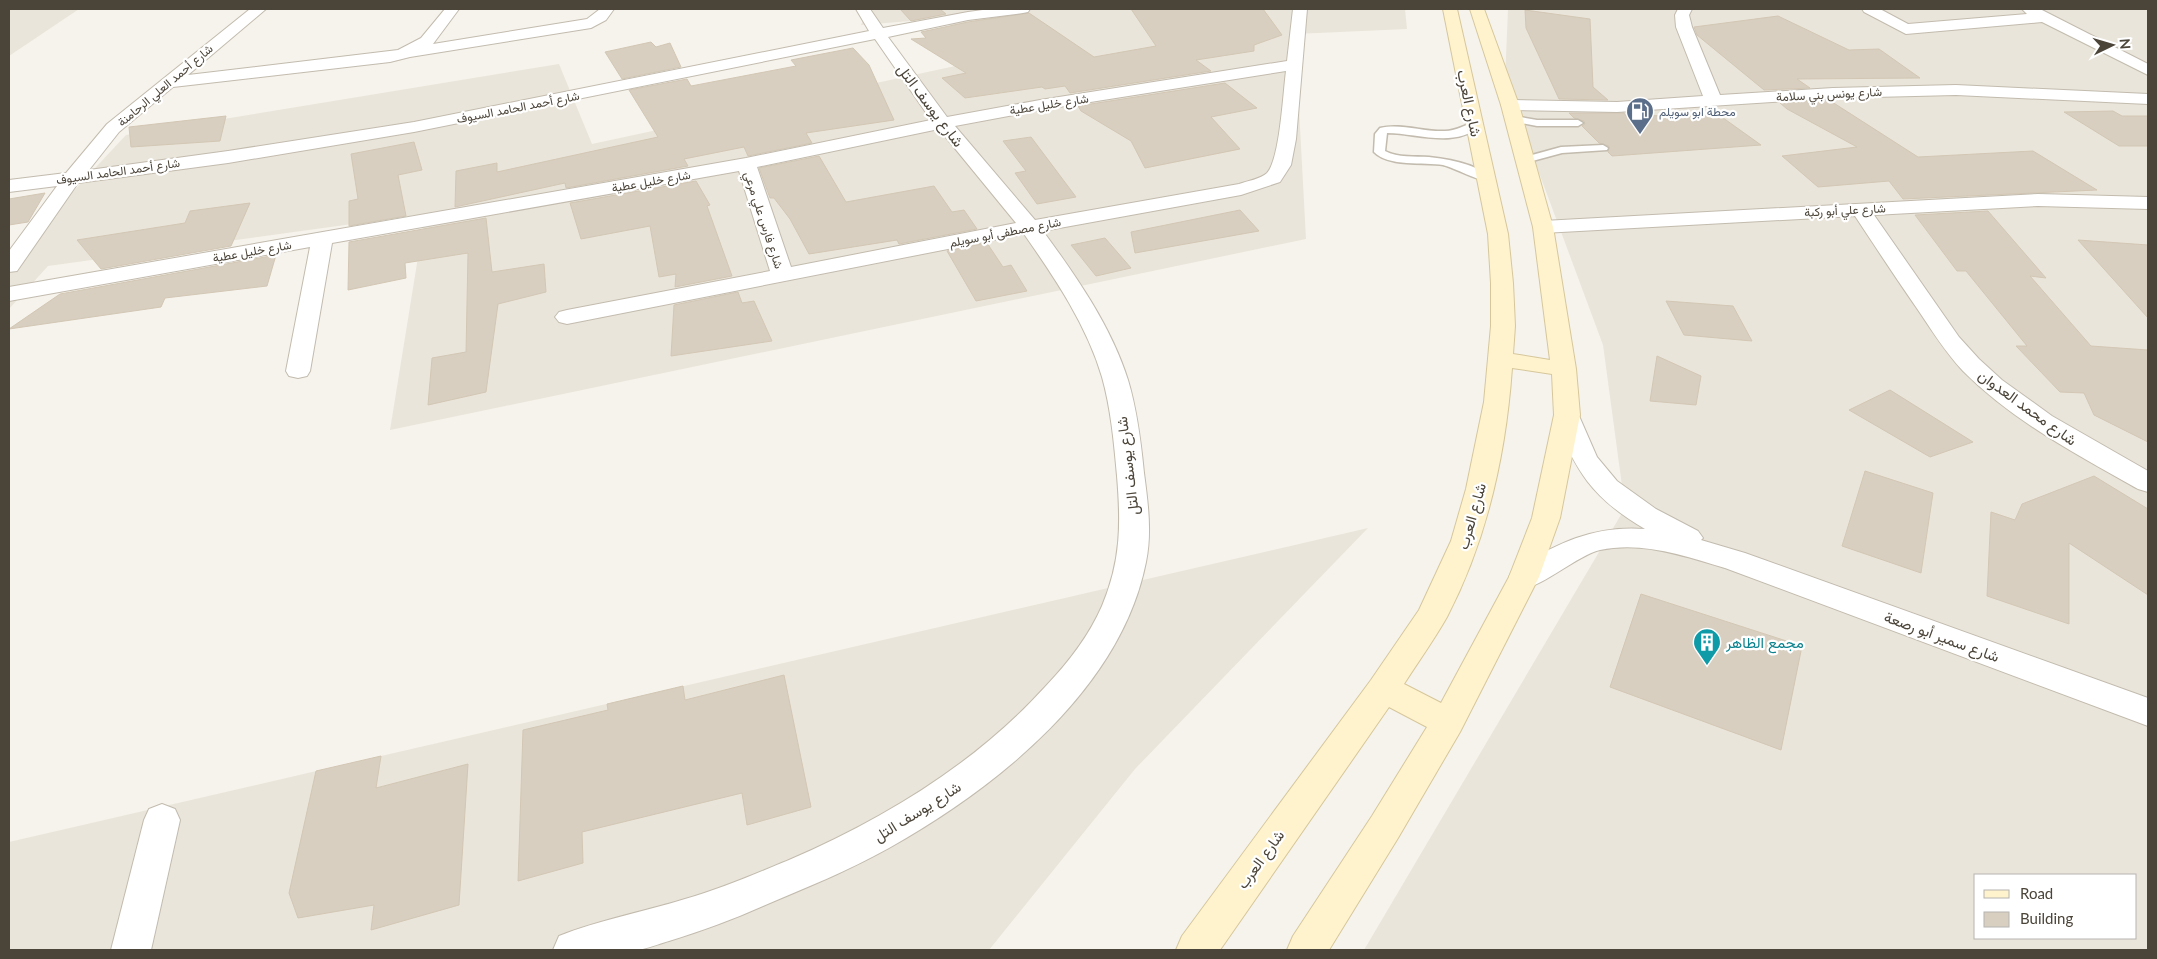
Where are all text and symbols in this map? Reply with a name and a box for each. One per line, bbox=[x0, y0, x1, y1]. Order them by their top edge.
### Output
north arrow bbox=[2087, 20, 2137, 70]
text: N bbox=[2117, 38, 2134, 50]
street label: شارع أحمد العلي الرحامنة bbox=[114, 41, 218, 132]
street label: شارع يوسف التل bbox=[892, 60, 968, 152]
street label: شارع العرب bbox=[1451, 68, 1486, 139]
street label: شارع يونس بني سلامة bbox=[1776, 84, 1882, 107]
street label: شارع أحمد الحامد السيوف bbox=[455, 88, 581, 128]
street label: شارع خليل عطية bbox=[1008, 90, 1090, 120]
fuel station icon: محطة ابو سويلم bbox=[1625, 96, 1655, 135]
place label: محطة ابو سويلم bbox=[1659, 104, 1736, 120]
street label: شارع أحمد الحامد السيوف bbox=[55, 155, 181, 189]
street label: شارع خليل عطية bbox=[610, 167, 692, 197]
street label: شارع فارس علي مرعي bbox=[738, 169, 787, 271]
street label: شارع علي أبو ركبة bbox=[1804, 200, 1886, 223]
street label: شارع مصطفى أبو سويلم bbox=[948, 214, 1063, 252]
street label: شارع خليل عطية bbox=[211, 237, 293, 267]
street label: شارع محمد العدوان bbox=[1973, 365, 2081, 451]
street label: شارع يوسف التل bbox=[1112, 415, 1145, 516]
street label: شارع العرب bbox=[1453, 481, 1492, 552]
street label: شارع سمير أبو رصعة bbox=[1881, 607, 2002, 668]
building icon: مجمع الظاهر bbox=[1692, 627, 1722, 666]
place label: مجمع الظاهر bbox=[1725, 633, 1804, 654]
street label: شارع يوسف التل bbox=[870, 777, 966, 848]
street label: شارع العرب bbox=[1233, 826, 1290, 894]
legend bbox=[1974, 874, 2137, 939]
text: Road bbox=[2020, 884, 2053, 902]
text: Building bbox=[2020, 909, 2073, 927]

